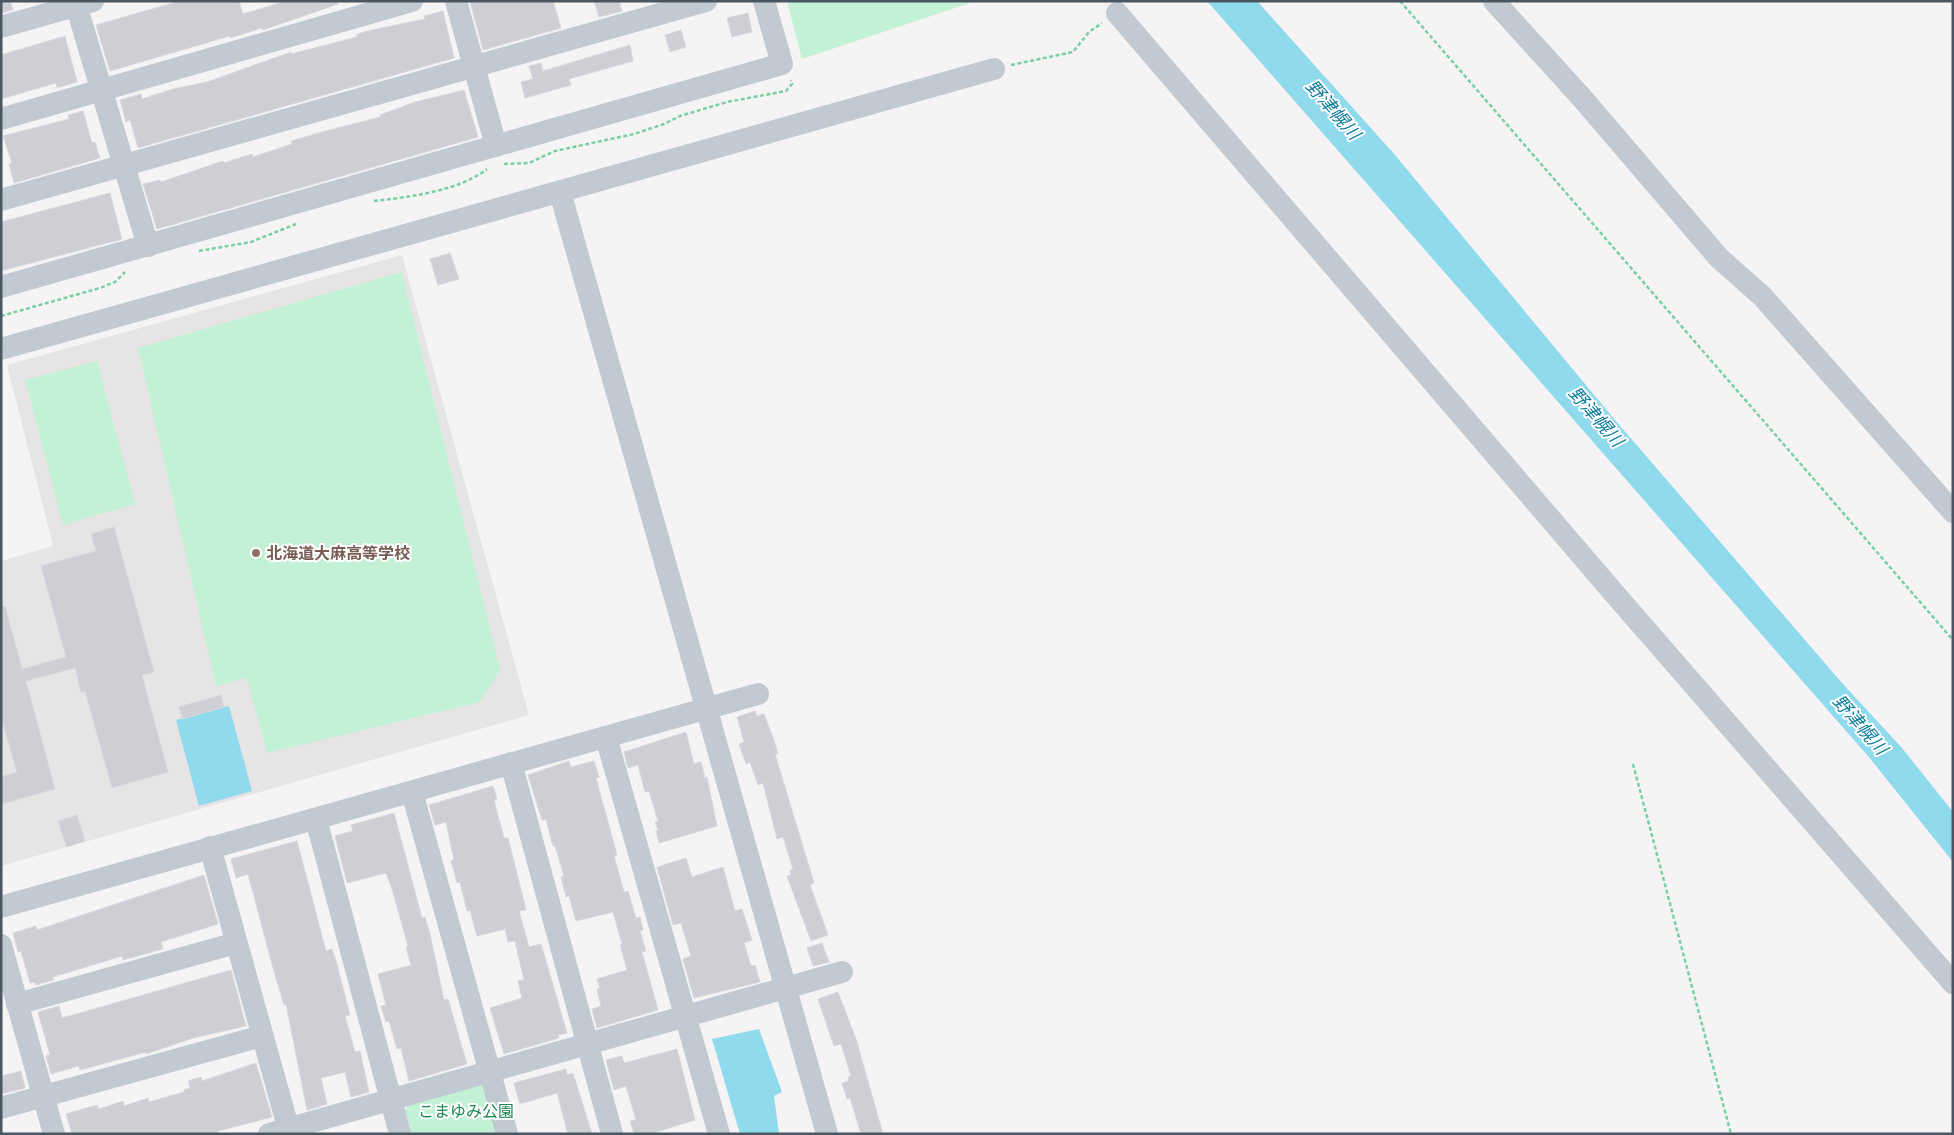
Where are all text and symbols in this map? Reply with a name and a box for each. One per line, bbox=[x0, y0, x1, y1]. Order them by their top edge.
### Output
water label: 野津幌川 bbox=[1302, 76, 1366, 145]
water label: 野津幌川 bbox=[1565, 383, 1629, 452]
place label: 北海道大麻高等学校 bbox=[266, 544, 410, 563]
marker: 北海道大麻高等学校 bbox=[250, 547, 262, 559]
water label: 野津幌川 bbox=[1829, 691, 1893, 760]
park label: こまゆみ公園 bbox=[418, 1102, 514, 1121]

